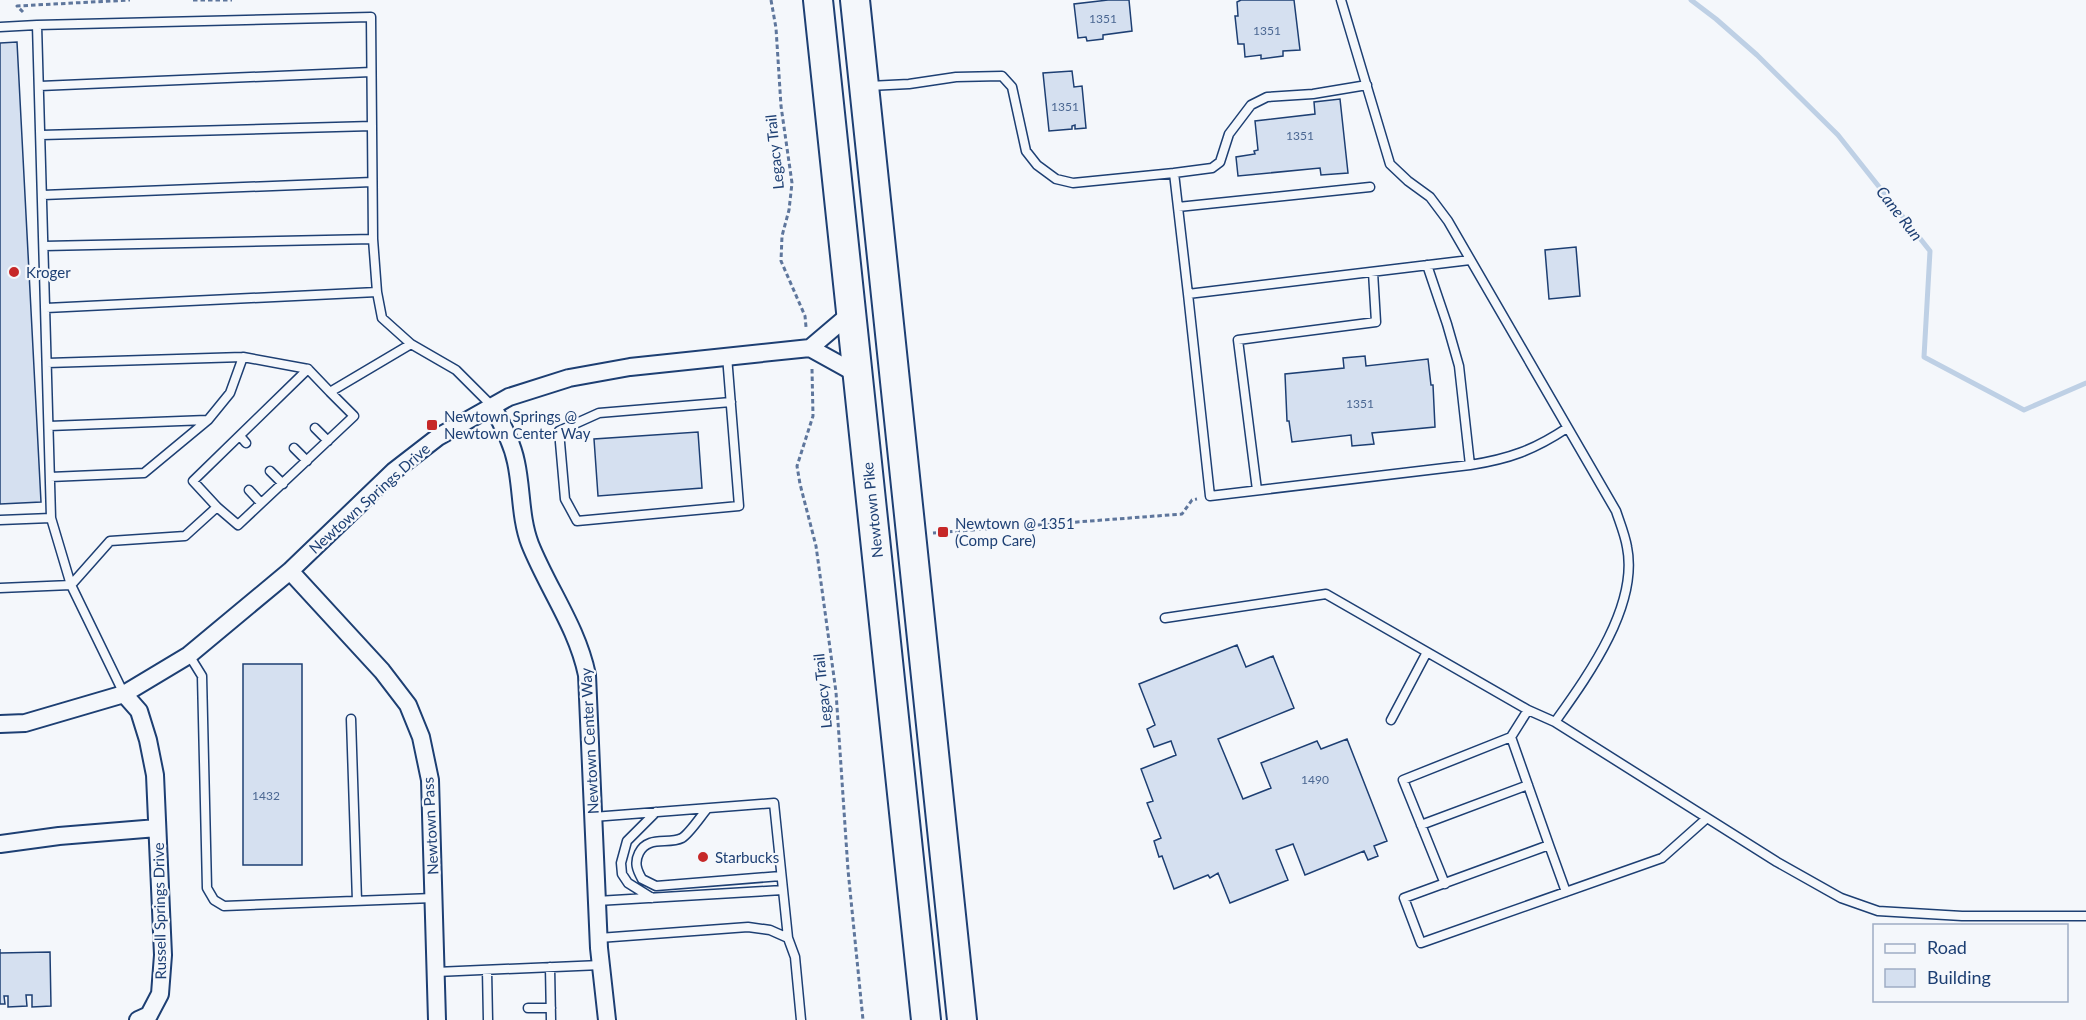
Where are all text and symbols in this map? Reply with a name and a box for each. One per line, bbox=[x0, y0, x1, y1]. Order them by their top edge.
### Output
house number: 1351 bbox=[1089, 11, 1117, 26]
house number: 1351 bbox=[1253, 23, 1281, 38]
house number: 1351 bbox=[1051, 99, 1079, 114]
street label: Legacy Trail bbox=[761, 114, 787, 190]
house number: 1351 bbox=[1286, 128, 1314, 143]
water label: Cane Run bbox=[1873, 182, 1927, 244]
place label: Kroger bbox=[26, 263, 71, 281]
marker: Kroger bbox=[7, 265, 21, 279]
house number: 1351 bbox=[1346, 396, 1374, 411]
place label: Newtown Springs @ Newtown Center Way bbox=[444, 407, 591, 442]
marker: Newtown Springs @ Newtown Center Way bbox=[425, 418, 439, 432]
street label: Newtown Springs Drive bbox=[305, 439, 433, 557]
street label: Newtown Pike bbox=[858, 461, 886, 559]
place label: Newtown @ 1351 (Comp Care) bbox=[955, 514, 1075, 549]
marker: Newtown @ 1351 (Comp Care) bbox=[936, 525, 950, 539]
street label: Legacy Trail bbox=[809, 653, 835, 729]
street label: Newtown Center Way bbox=[576, 667, 602, 815]
house number: 1490 bbox=[1301, 772, 1329, 787]
street label: Newtown Pass bbox=[418, 777, 442, 875]
house number: 1432 bbox=[252, 788, 280, 803]
street label: Russell Springs Drive bbox=[149, 842, 169, 980]
place label: Starbucks bbox=[715, 848, 779, 866]
marker: Starbucks bbox=[696, 850, 710, 864]
legend bbox=[1873, 924, 2068, 1002]
text: Road bbox=[1927, 936, 1967, 958]
text: Building bbox=[1927, 966, 1991, 988]

